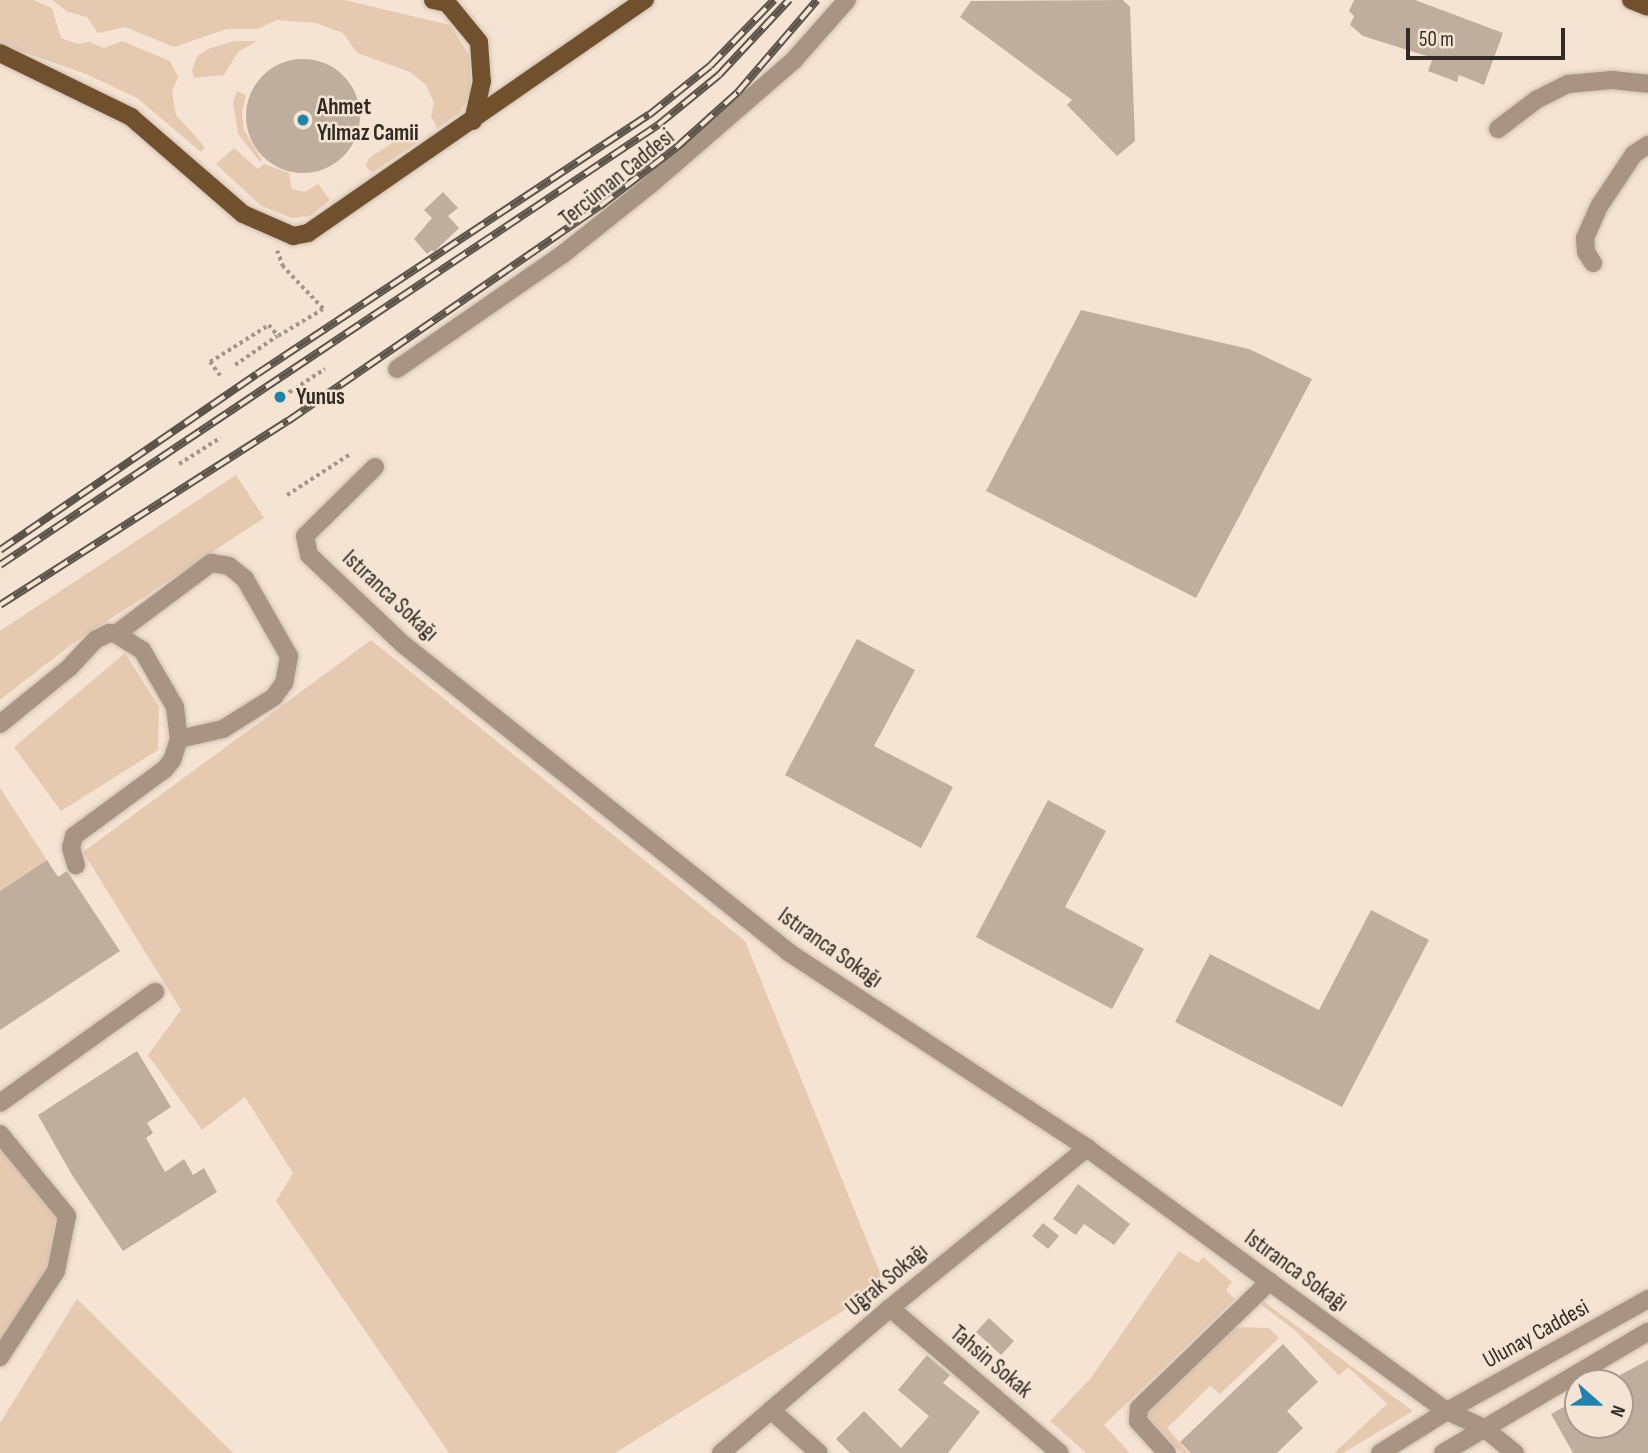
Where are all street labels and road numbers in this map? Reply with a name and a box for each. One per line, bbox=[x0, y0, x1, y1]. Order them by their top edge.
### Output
street label: Tercüman Caddesi bbox=[554, 123, 680, 233]
street label: Istıranca Sokağı bbox=[336, 545, 444, 647]
street label: Istıranca Sokağı bbox=[773, 902, 887, 994]
street label: Istıranca Sokağı bbox=[1239, 1224, 1353, 1318]
street label: Uğrak Sokağı bbox=[840, 1238, 934, 1322]
street label: Ulunay Caddesi bbox=[1478, 1294, 1594, 1374]
street label: Tahsin Sokak bbox=[944, 1320, 1038, 1404]

